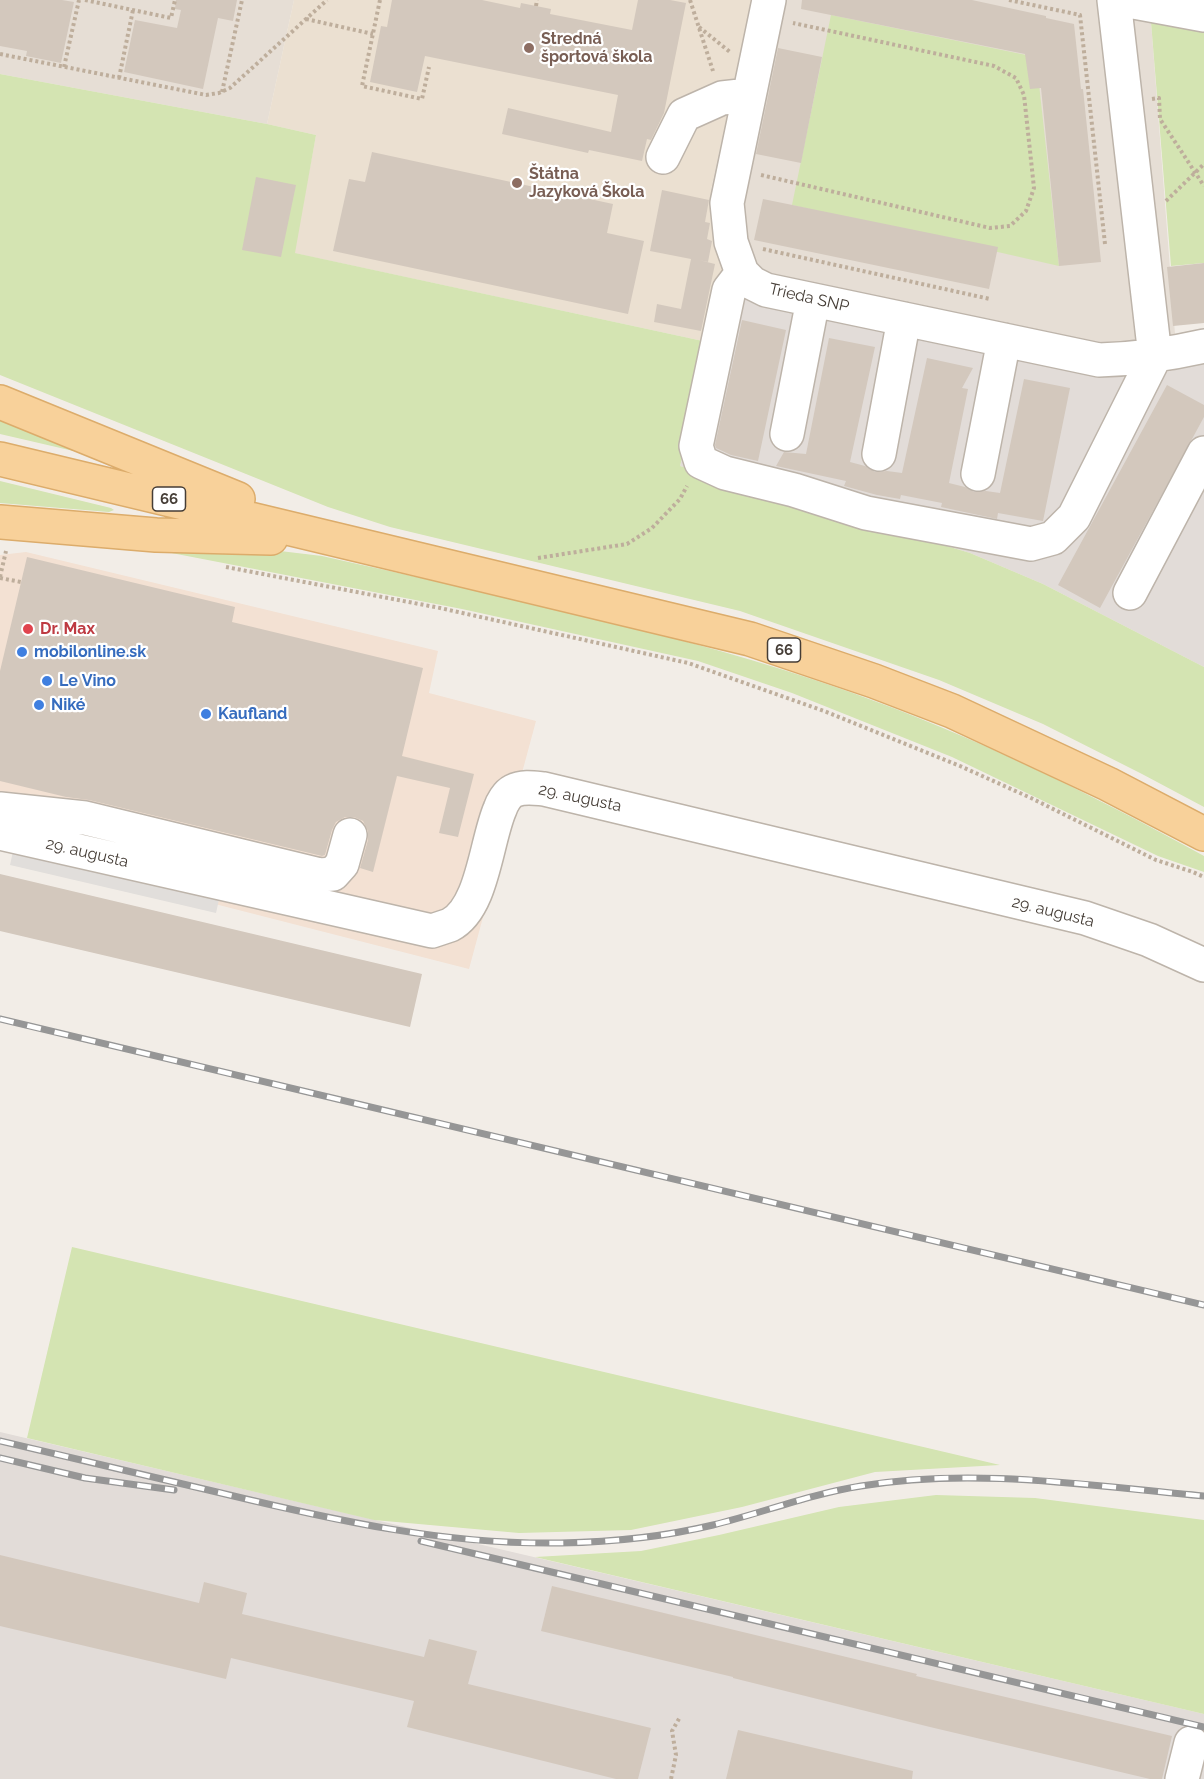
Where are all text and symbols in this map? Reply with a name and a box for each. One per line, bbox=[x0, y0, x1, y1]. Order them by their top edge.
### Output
place label: Stredná športová škola bbox=[541, 29, 652, 67]
marker: Stredná športová škola bbox=[522, 41, 536, 55]
place label: Štátna Jazyková Škola bbox=[529, 164, 644, 202]
marker: Štátna Jazyková Škola bbox=[510, 176, 524, 190]
street label: Trieda SNP bbox=[767, 279, 851, 317]
road number: 66 bbox=[152, 487, 186, 511]
place label: Dr. Max bbox=[40, 619, 95, 639]
marker: Dr. Max bbox=[21, 622, 35, 636]
road number: 66 bbox=[768, 638, 800, 662]
place label: mobilonline.sk bbox=[34, 642, 146, 662]
marker: mobilonline.sk bbox=[15, 645, 29, 659]
place label: Le Vino bbox=[59, 671, 116, 691]
marker: Le Vino bbox=[40, 674, 54, 688]
place label: Niké bbox=[51, 695, 85, 715]
marker: Niké bbox=[32, 698, 46, 712]
place label: Kaufland bbox=[218, 704, 287, 724]
marker: Kaufland bbox=[199, 707, 213, 721]
street label: 29. augusta bbox=[537, 780, 623, 816]
street label: 29. augusta bbox=[44, 834, 130, 872]
street label: 29. augusta bbox=[1010, 892, 1096, 932]

